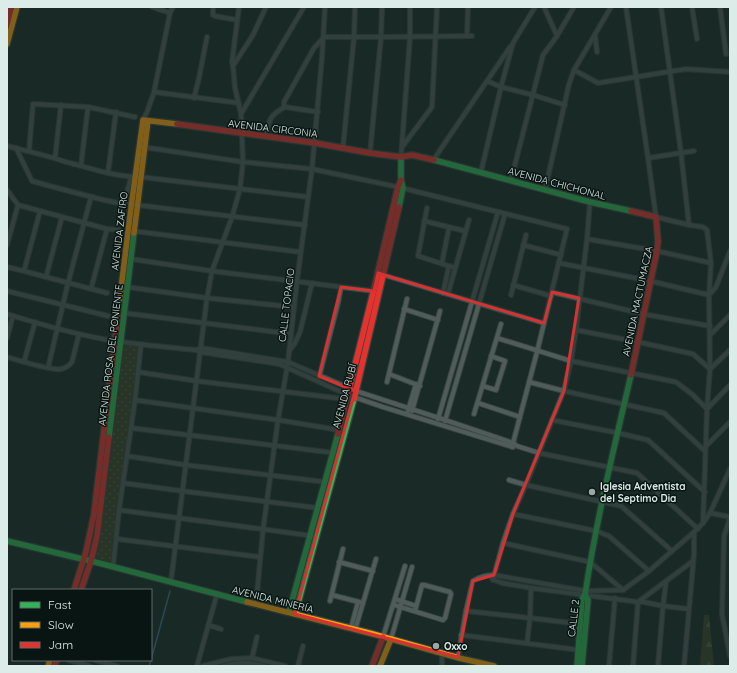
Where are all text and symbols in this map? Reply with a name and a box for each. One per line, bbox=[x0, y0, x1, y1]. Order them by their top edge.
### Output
street label: AVENIDA CIRCONIA bbox=[227, 117, 319, 141]
street label: AVENIDA CHICHONAL bbox=[507, 164, 608, 203]
street label: AVENIDA ZAFIRO bbox=[108, 191, 131, 271]
street label: AVENIDA MACTUMACZA bbox=[619, 244, 656, 357]
street label: CALLE TOPACIO bbox=[276, 267, 298, 343]
street label: AVENIDA ROSA DEL PONIENTE bbox=[95, 283, 126, 426]
street label: AVENIDA RUBÍ bbox=[330, 362, 360, 430]
place label: Iglesia Adventista del Septimo Dia bbox=[600, 480, 686, 505]
marker: Iglesia Adventista del Septimo Dia bbox=[587, 487, 597, 497]
street label: AVENIDA MINERÍA bbox=[231, 583, 315, 616]
legend bbox=[12, 589, 152, 661]
text: Fast bbox=[48, 597, 72, 612]
street label: CALLE 2 bbox=[565, 598, 582, 638]
text: Slow bbox=[48, 617, 74, 632]
text: Jam bbox=[48, 637, 73, 652]
place label: Oxxo bbox=[444, 640, 467, 653]
marker: Oxxo bbox=[431, 641, 441, 651]

